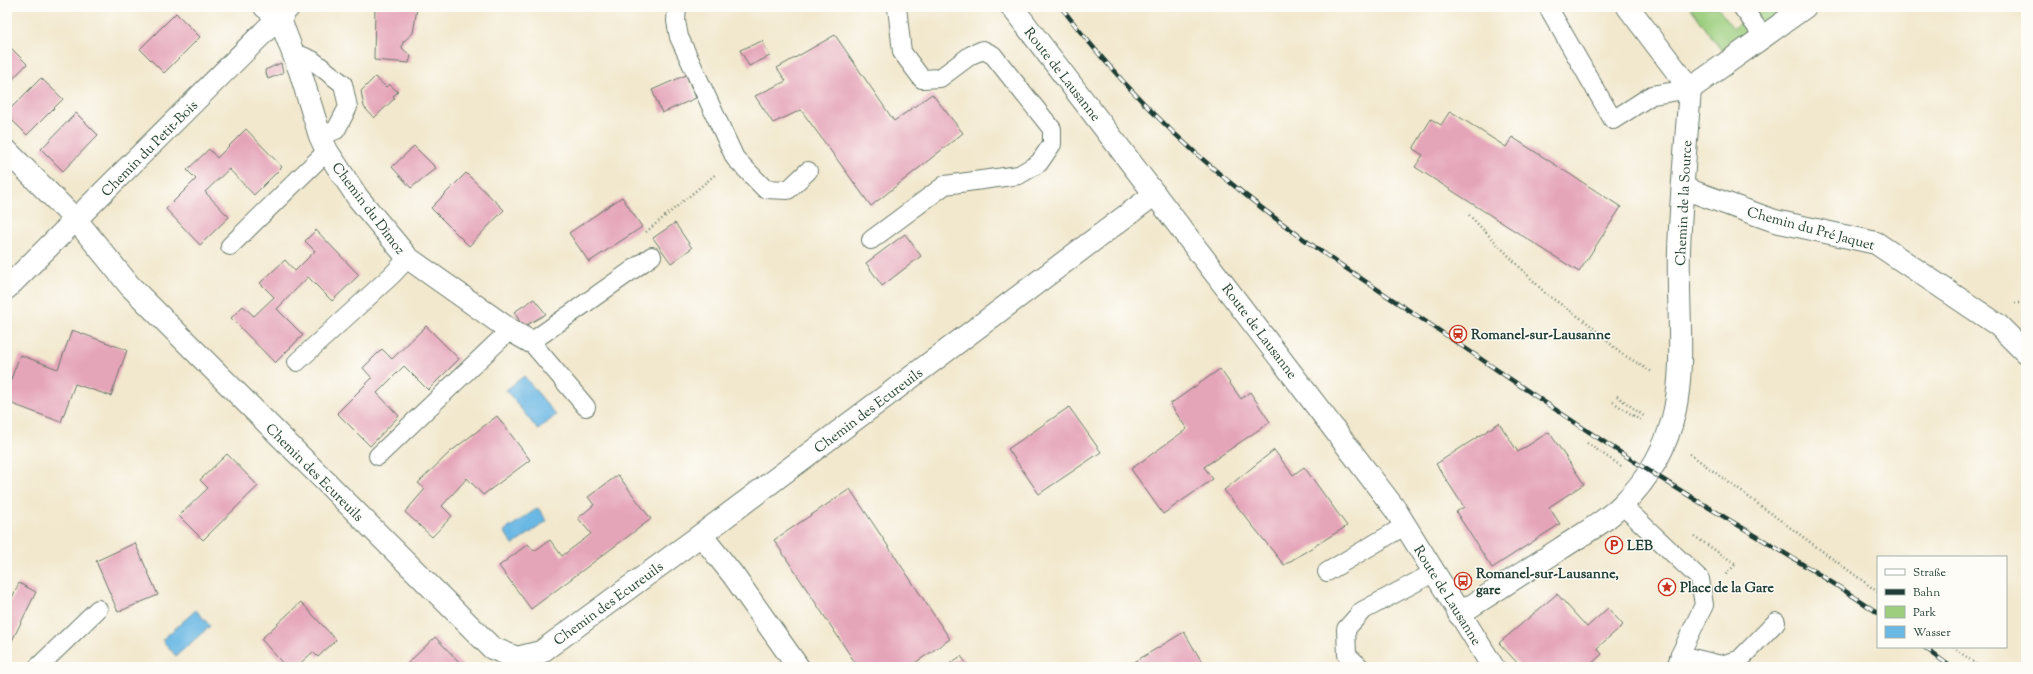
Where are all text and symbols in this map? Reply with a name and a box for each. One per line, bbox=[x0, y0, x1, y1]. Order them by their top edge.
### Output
street label: Route de Lausanne bbox=[1018, 24, 1105, 127]
street label: Chemin du Petit-Bois bbox=[98, 97, 203, 202]
street label: Chemin de la Source bbox=[1672, 140, 1698, 266]
street label: Chemin du Dîmoz bbox=[326, 159, 409, 260]
street label: Chemin du Pré Jaquet bbox=[1744, 203, 1877, 257]
street label: Route de Lausanne bbox=[1216, 280, 1301, 384]
station icon: Romanel-sur-Lausanne bbox=[1448, 324, 1468, 344]
place label: Romanel-sur-Lausanne bbox=[1471, 326, 1611, 346]
street label: Chemin des Ecureuils bbox=[811, 364, 928, 459]
street label: Chemin des Ecureuils bbox=[260, 420, 367, 527]
parking icon: LEB bbox=[1604, 535, 1624, 555]
place label: LEB bbox=[1627, 537, 1653, 557]
street label: Route de Lausanne bbox=[1407, 542, 1485, 650]
legend bbox=[1877, 556, 2007, 648]
street label: Chemin des Ecureuils bbox=[550, 558, 668, 651]
text: Straße bbox=[1913, 564, 1947, 582]
place label: Romanel-sur-Lausanne, gare bbox=[1476, 565, 1619, 601]
bus stop icon: Romanel-sur-Lausanne, gare bbox=[1453, 571, 1473, 591]
place icon: Place de la Gare bbox=[1657, 577, 1677, 597]
place label: Place de la Gare bbox=[1680, 579, 1774, 599]
text: Bahn bbox=[1913, 584, 1940, 602]
text: Park bbox=[1913, 604, 1936, 622]
text: Wasser bbox=[1913, 624, 1951, 642]

